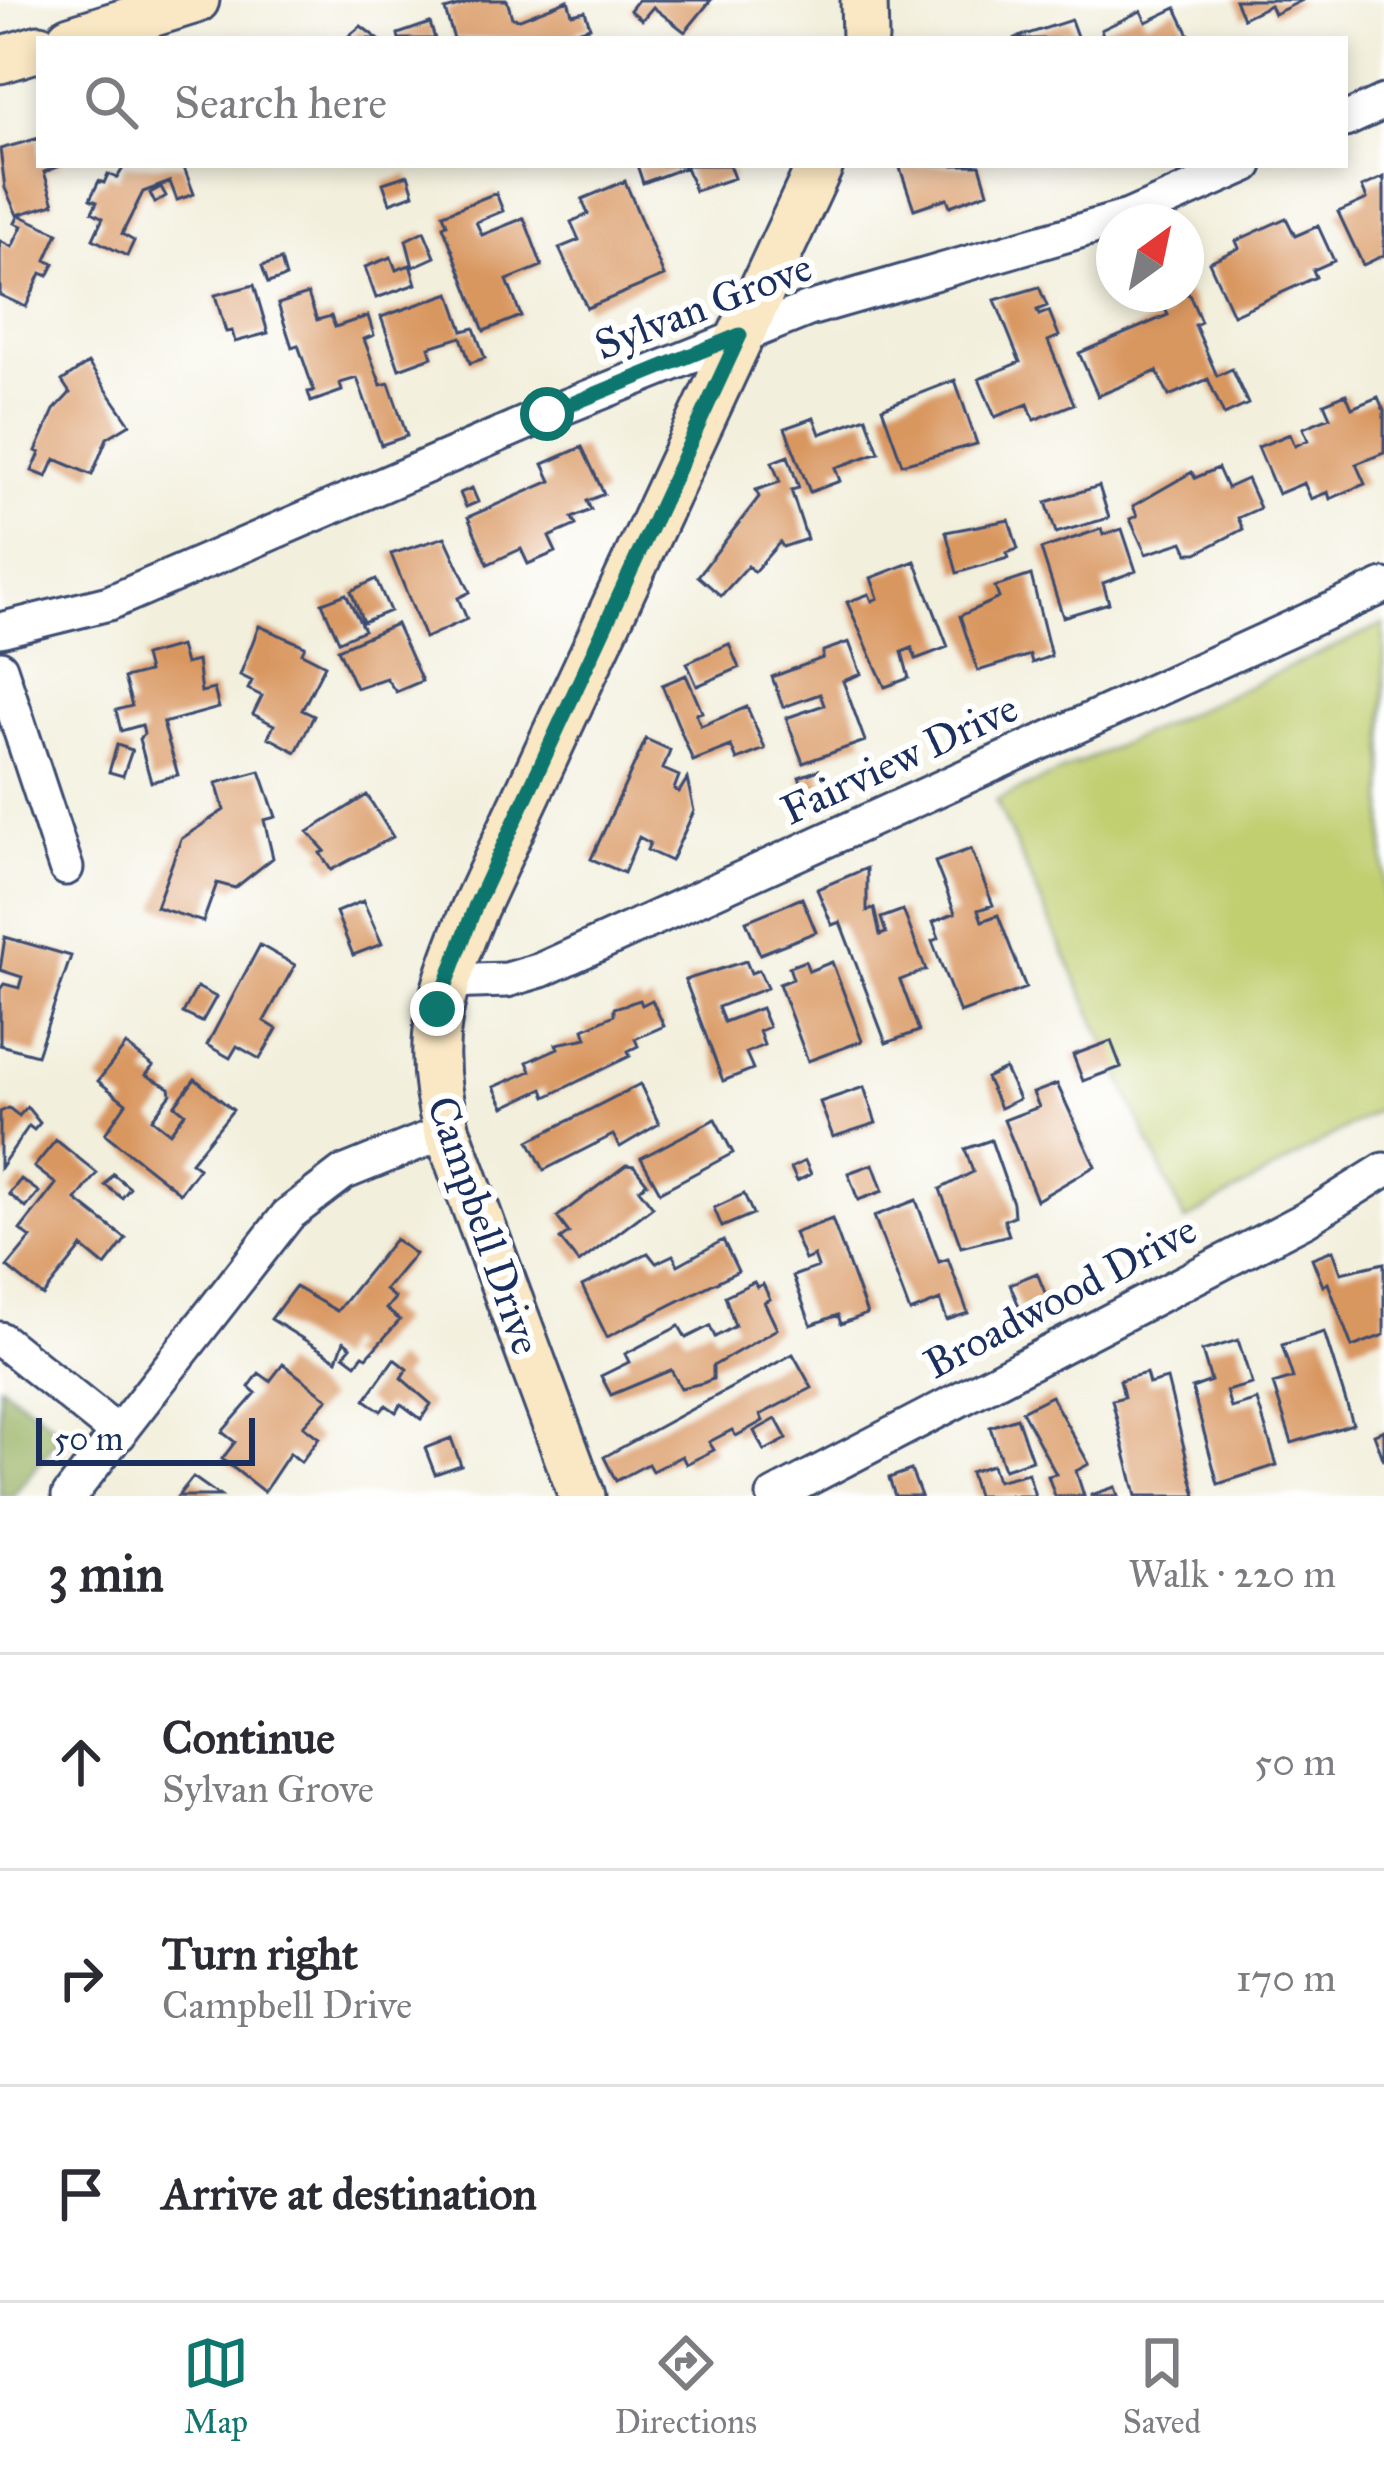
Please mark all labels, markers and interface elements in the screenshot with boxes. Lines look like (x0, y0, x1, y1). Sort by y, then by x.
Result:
search box (36, 36, 1348, 168)
icon: search (78, 69, 144, 135)
text: Search here (174, 75, 387, 130)
north arrow (1096, 204, 1204, 312)
street label: Sylvan Grove (587, 241, 819, 371)
route start (520, 387, 574, 441)
street label: Fairview Drive (773, 681, 1026, 836)
route end (410, 982, 464, 1036)
street label: Campbell Drive (416, 1089, 552, 1361)
street label: Broadwood Drive (916, 1203, 1205, 1390)
scale bar (36, 1412, 255, 1465)
text: 50 m (54, 1419, 123, 1459)
text: 3 min (48, 1543, 164, 1605)
text: Walk · 220 m (1128, 1550, 1336, 1598)
text: Continue (162, 1710, 335, 1765)
icon: ahead (48, 1729, 114, 1795)
text: 50 m (1254, 1738, 1336, 1786)
text: Sylvan Grove (162, 1765, 374, 1813)
text: Turn right (162, 1926, 358, 1981)
icon: right (48, 1945, 114, 2011)
text: 170 m (1236, 1954, 1336, 2002)
text: Campbell Drive (162, 1981, 412, 2029)
icon: arrive (48, 2161, 114, 2227)
text: Arrive at destination (162, 2166, 537, 2221)
tab: Map (183, 2330, 249, 2442)
tab: Directions (615, 2330, 757, 2442)
tab: Saved (1123, 2330, 1201, 2442)

